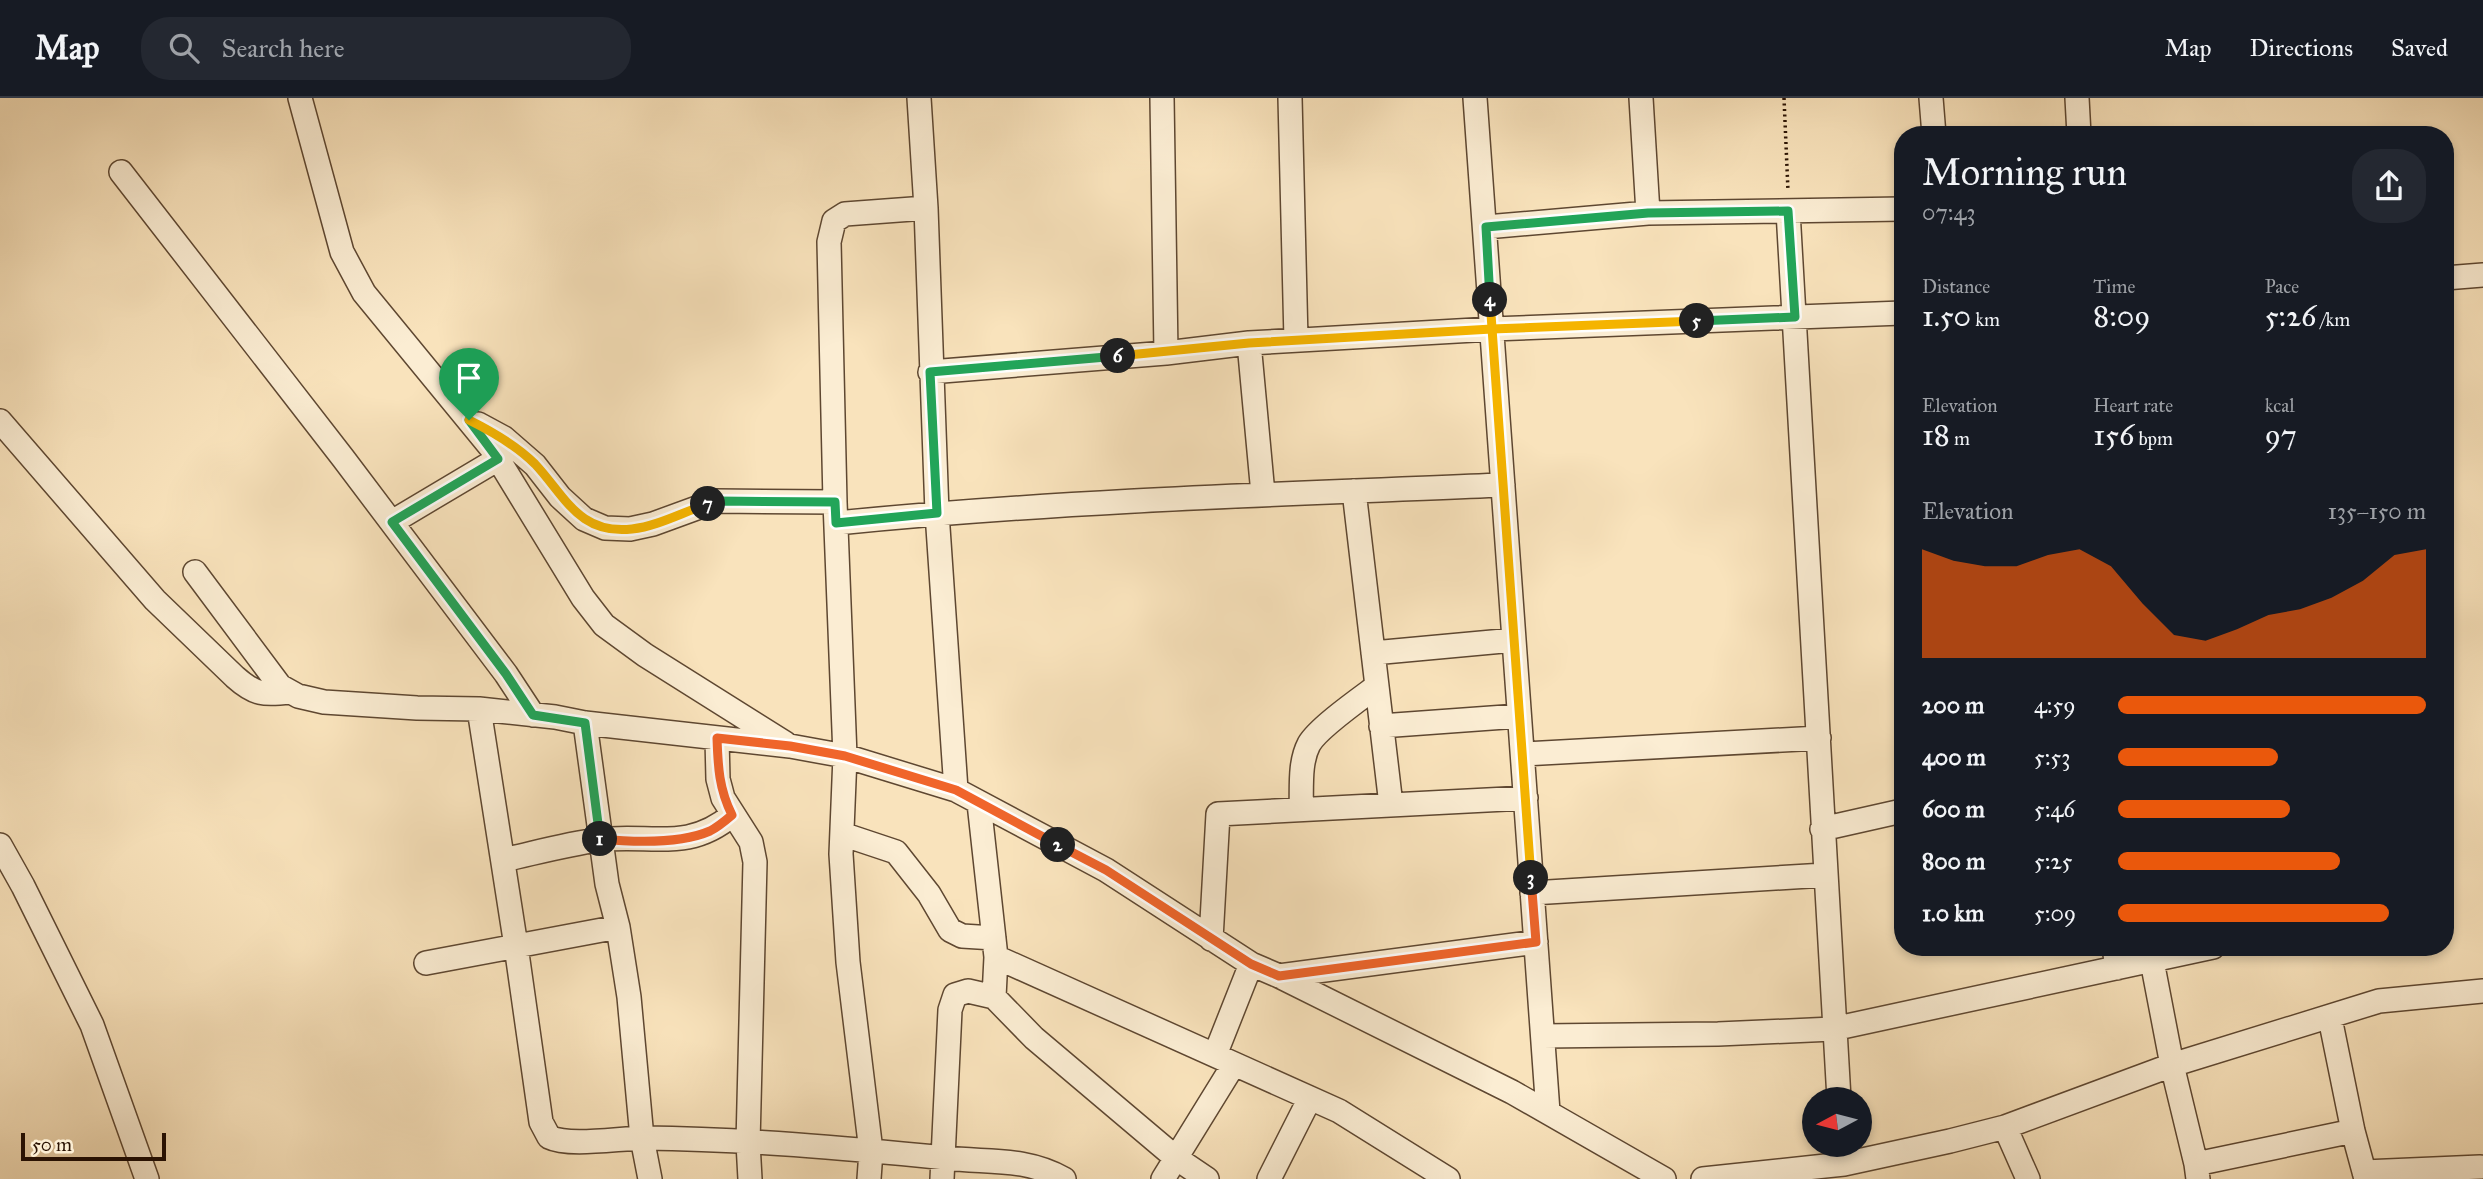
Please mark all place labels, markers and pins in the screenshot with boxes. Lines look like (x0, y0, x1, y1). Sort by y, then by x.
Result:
pin: 4 (1472, 282, 1508, 318)
pin: 5 (1680, 304, 1714, 339)
pin: 6 (1100, 338, 1136, 374)
pin (439, 348, 499, 420)
pin: 7 (690, 486, 726, 522)
pin: 1 (582, 822, 618, 856)
pin: 2 (1040, 828, 1076, 862)
pin: 3 (1514, 860, 1548, 896)

